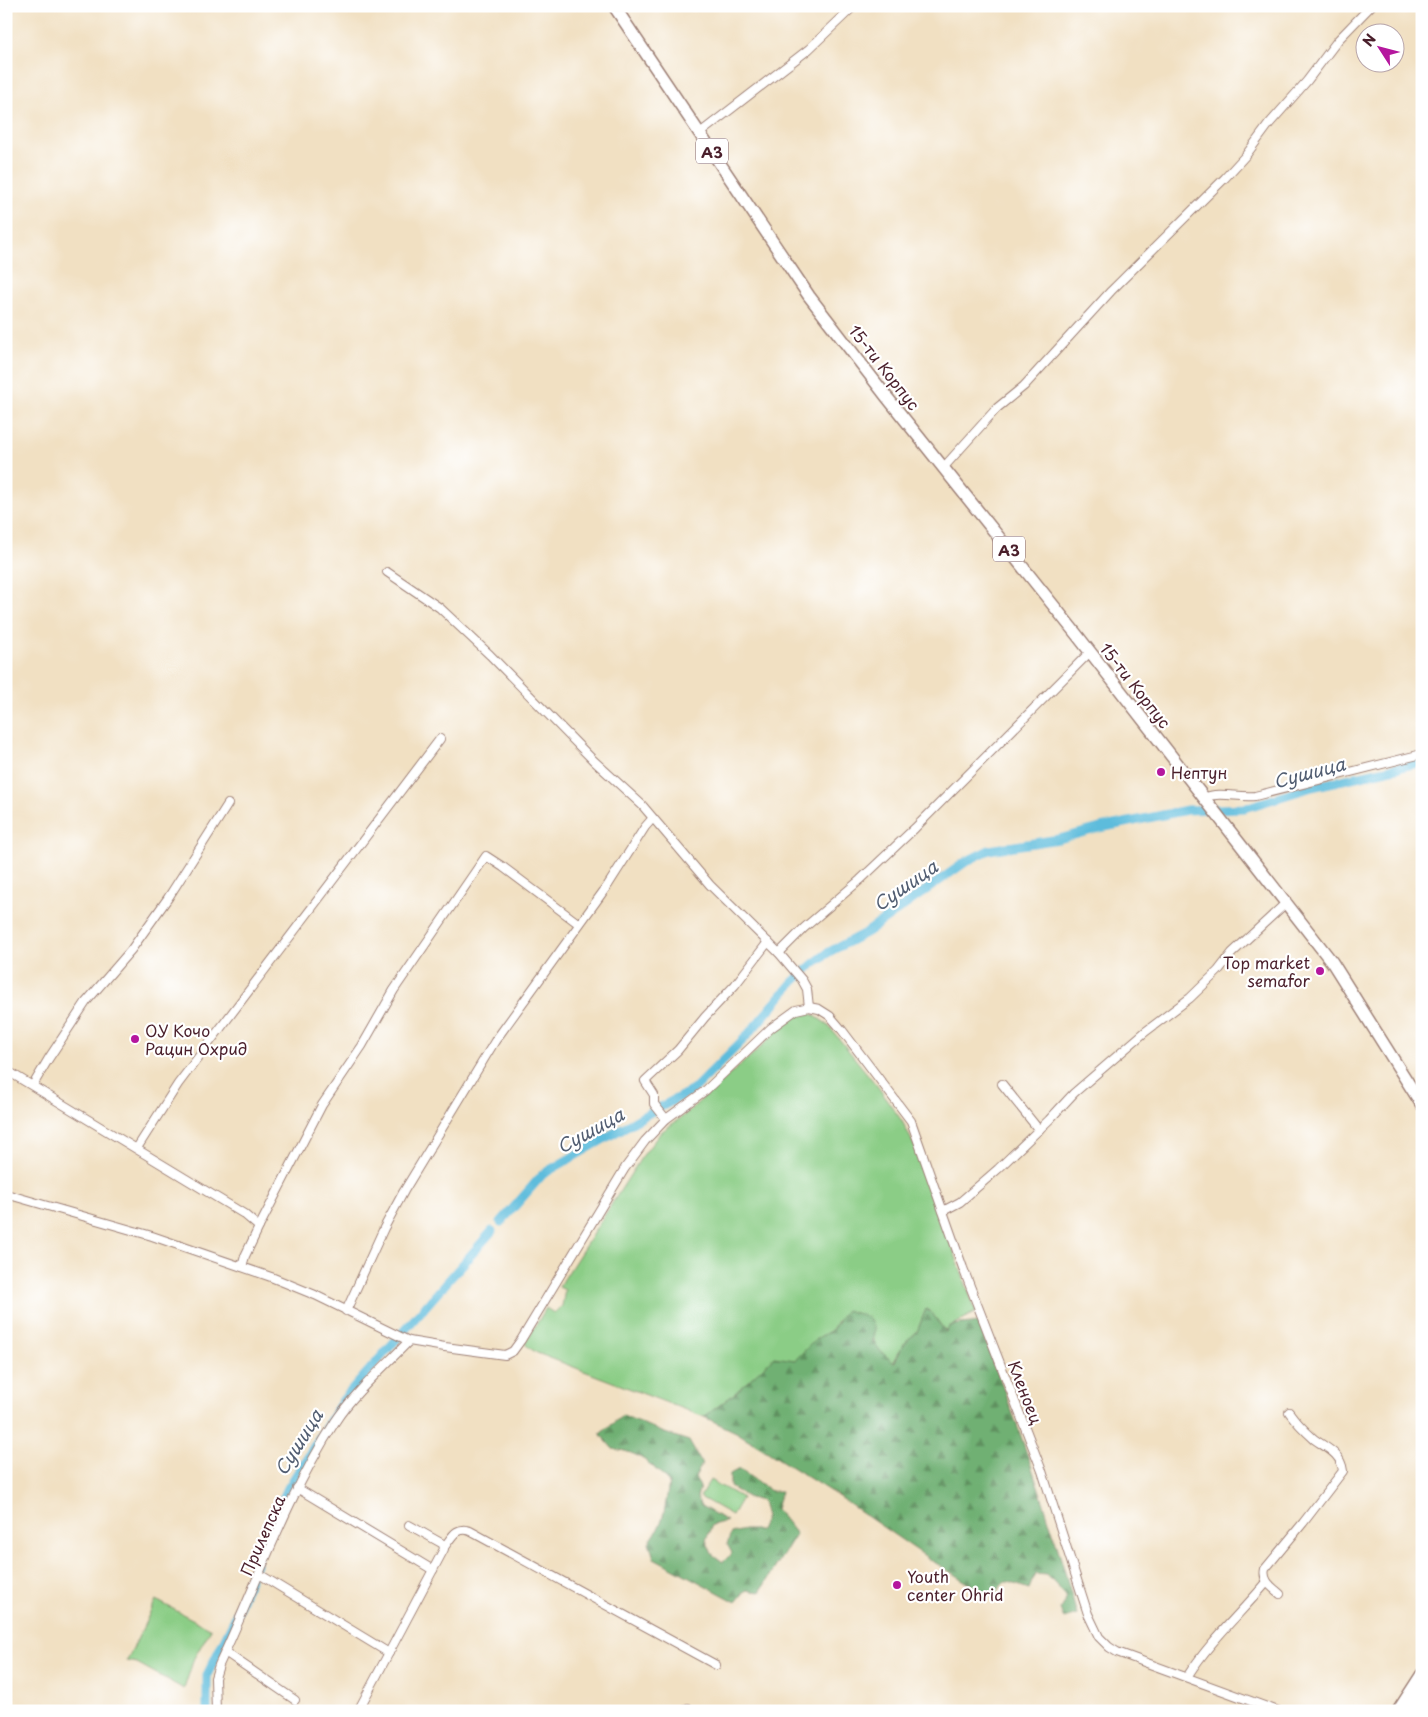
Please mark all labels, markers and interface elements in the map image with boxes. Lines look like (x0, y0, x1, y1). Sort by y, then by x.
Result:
north arrow (1356, 22, 1406, 72)
text: N (1357, 29, 1381, 51)
road number: A3 (696, 138, 728, 164)
street label: 15-ти Корпус (844, 319, 926, 415)
road number: A3 (993, 536, 1025, 562)
street label: 15-ти Корпус (1095, 637, 1177, 733)
water label: Сушица (1270, 749, 1349, 795)
place label: Нептун (1171, 760, 1227, 784)
marker: Нептун (1155, 766, 1167, 778)
water label: Сушица (867, 853, 943, 917)
place label: Top market semafor (1223, 950, 1311, 992)
marker: Top market semafor (1314, 965, 1326, 977)
place label: ОУ Кочо Рацин Охрид (145, 1018, 247, 1060)
marker: ОУ Кочо Рацин Охрид (129, 1033, 141, 1045)
water label: Сушица (551, 1100, 629, 1160)
street label: Кленоец (1003, 1357, 1049, 1427)
water label: Сушица (267, 1403, 329, 1480)
street label: Прилепска (234, 1491, 290, 1579)
place label: Youth center Ohrid (907, 1564, 1003, 1606)
marker: Youth center Ohrid (891, 1579, 903, 1591)

